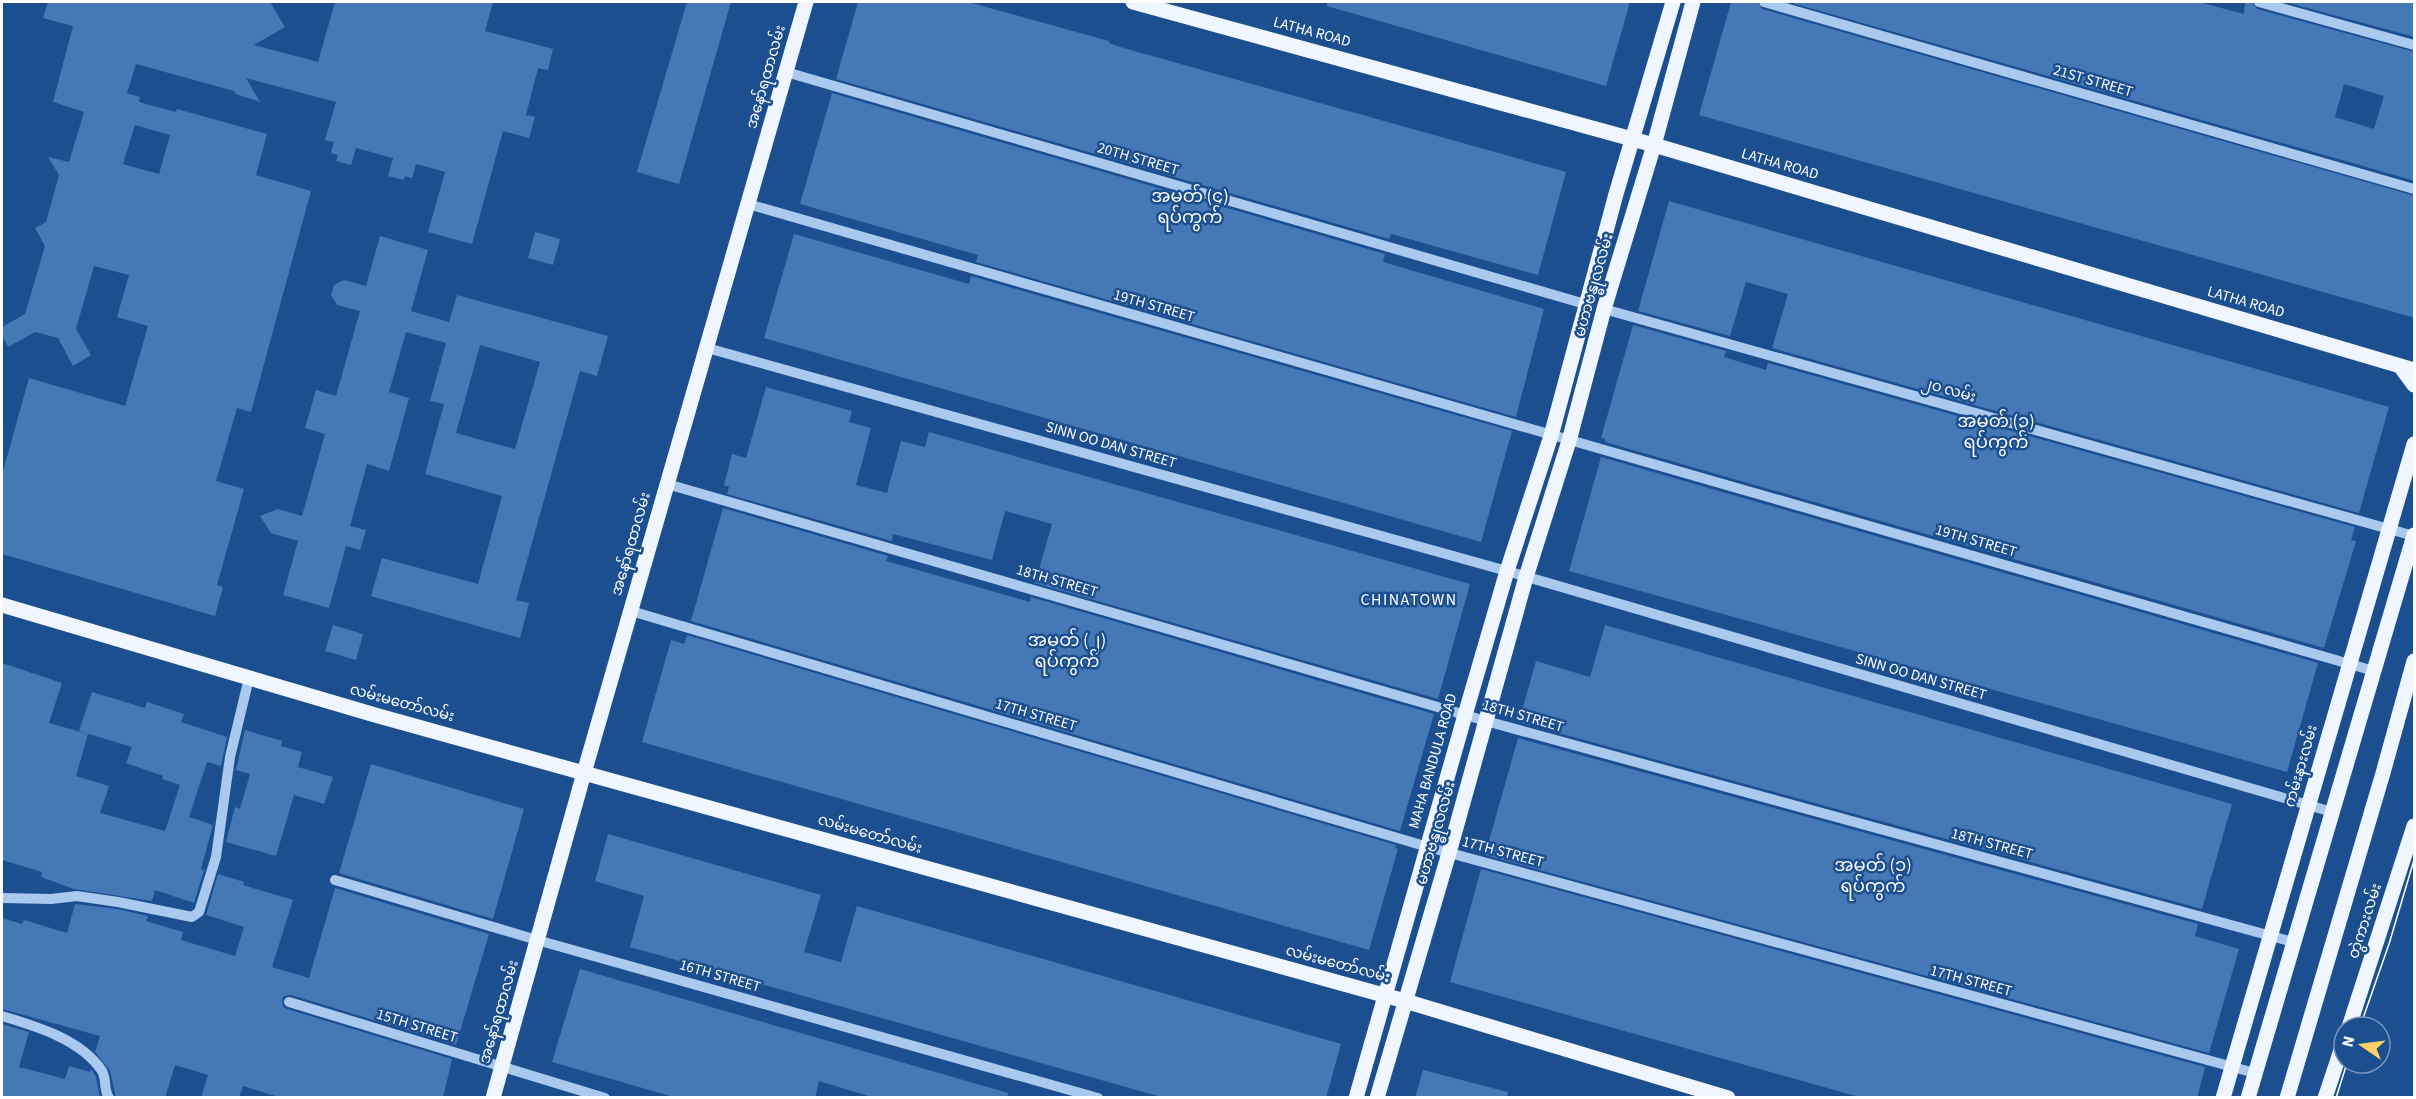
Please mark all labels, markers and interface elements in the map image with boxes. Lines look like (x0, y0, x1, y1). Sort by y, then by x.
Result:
street label: LATHA ROAD (1271, 12, 1353, 52)
street label: အနော်ရထာလမ်း (741, 23, 792, 132)
street label: 21ST STREET (2051, 60, 2135, 102)
street label: 20TH STREET (1095, 137, 1181, 181)
street label: LATHA ROAD (1739, 143, 1821, 185)
district label: အမှတ် (၄) ရပ်ကွက် (1151, 183, 1229, 232)
street label: မဟာဗန္ဓုလလမ်း (1569, 231, 1620, 339)
street label: LATHA ROAD (2205, 281, 2287, 323)
street label: 19TH STREET (1111, 284, 1197, 328)
street label: ၂၀ လမ်း (1919, 372, 1978, 409)
district label: အမှတ် (၃) ရပ်ကွက် (1957, 408, 2035, 457)
street label: SINN OO DAN STREET (1043, 416, 1179, 474)
street label: အနော်ရထာလမ်း (606, 490, 657, 599)
street label: 19TH STREET (1933, 519, 2019, 563)
street label: 18TH STREET (1014, 559, 1100, 603)
district label: CHINATOWN (1360, 589, 1458, 611)
district label: အမှတ် (၂) ရပ်ကွက် (1028, 627, 1106, 676)
street label: SINN OO DAN STREET (1853, 648, 1989, 706)
street label: လမ်းမတော်လမ်း (347, 679, 457, 727)
street label: MAHA BANDULA ROAD (1404, 691, 1462, 831)
street label: 17TH STREET (993, 693, 1079, 737)
street label: 18TH STREET (1480, 694, 1566, 738)
street label: ကမ်းနားလမ်း (2279, 722, 2324, 810)
street label: မဟာဗန္ဓုလလမ်း (1411, 779, 1462, 887)
street label: လမ်းမတော်လမ်း (815, 809, 925, 859)
street label: 18TH STREET (1949, 823, 2035, 865)
street label: 17TH STREET (1460, 831, 1546, 873)
district label: အမှတ် (၁) ရပ်ကွက် (1834, 852, 1912, 901)
street label: တွဲကားလမ်း (2343, 881, 2387, 961)
street label: လမ်းမတော်လမ်း (1283, 940, 1393, 988)
street label: 16TH STREET (677, 954, 763, 998)
street label: အနော်ရထာလမ်း (474, 958, 525, 1067)
street label: 17TH STREET (1928, 960, 2014, 1002)
street label: 15TH STREET (374, 1004, 460, 1048)
north arrow (2332, 1015, 2392, 1075)
text: N (2336, 1034, 2360, 1049)

